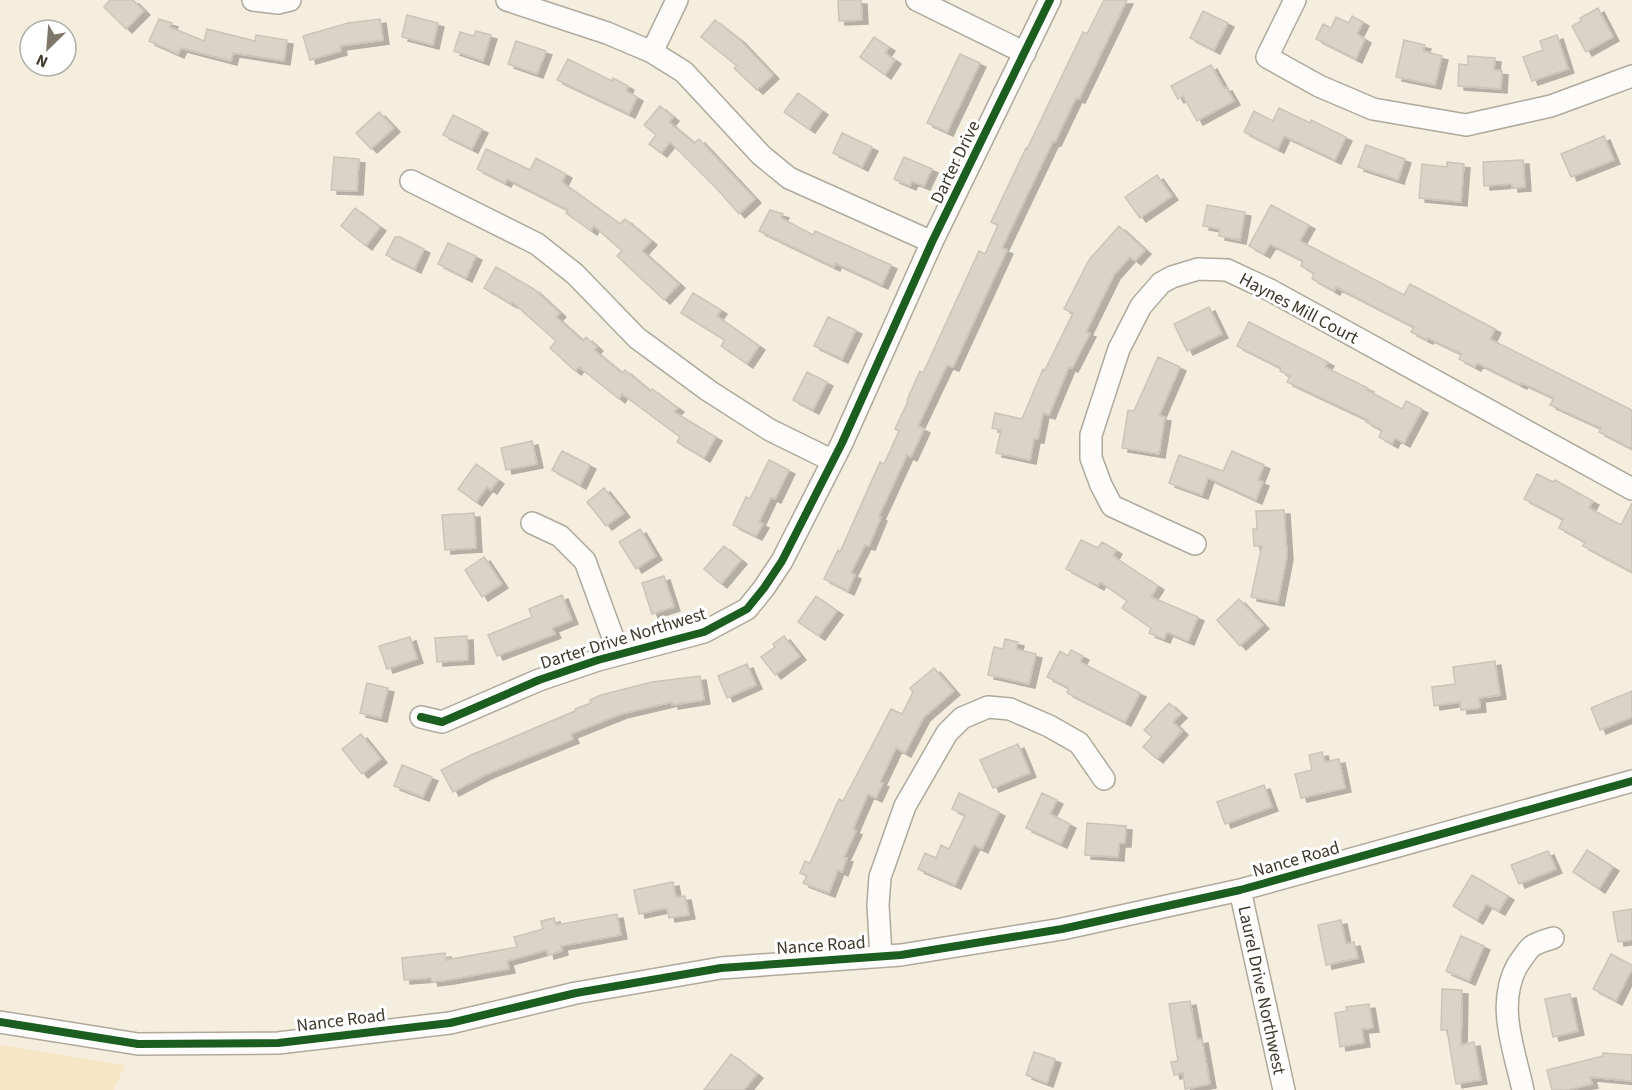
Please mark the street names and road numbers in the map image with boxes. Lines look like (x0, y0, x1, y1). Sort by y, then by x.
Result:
street label: Darter Drive (924, 116, 986, 208)
street label: Haynes Mill Court (1235, 267, 1363, 350)
street label: Darter Drive Northwest (537, 601, 709, 676)
street label: Nance Road (1250, 835, 1343, 884)
street label: Laurel Drive Northwest (1231, 903, 1292, 1077)
street label: Nance Road (775, 930, 867, 961)
street label: Nance Road (295, 1003, 387, 1038)

